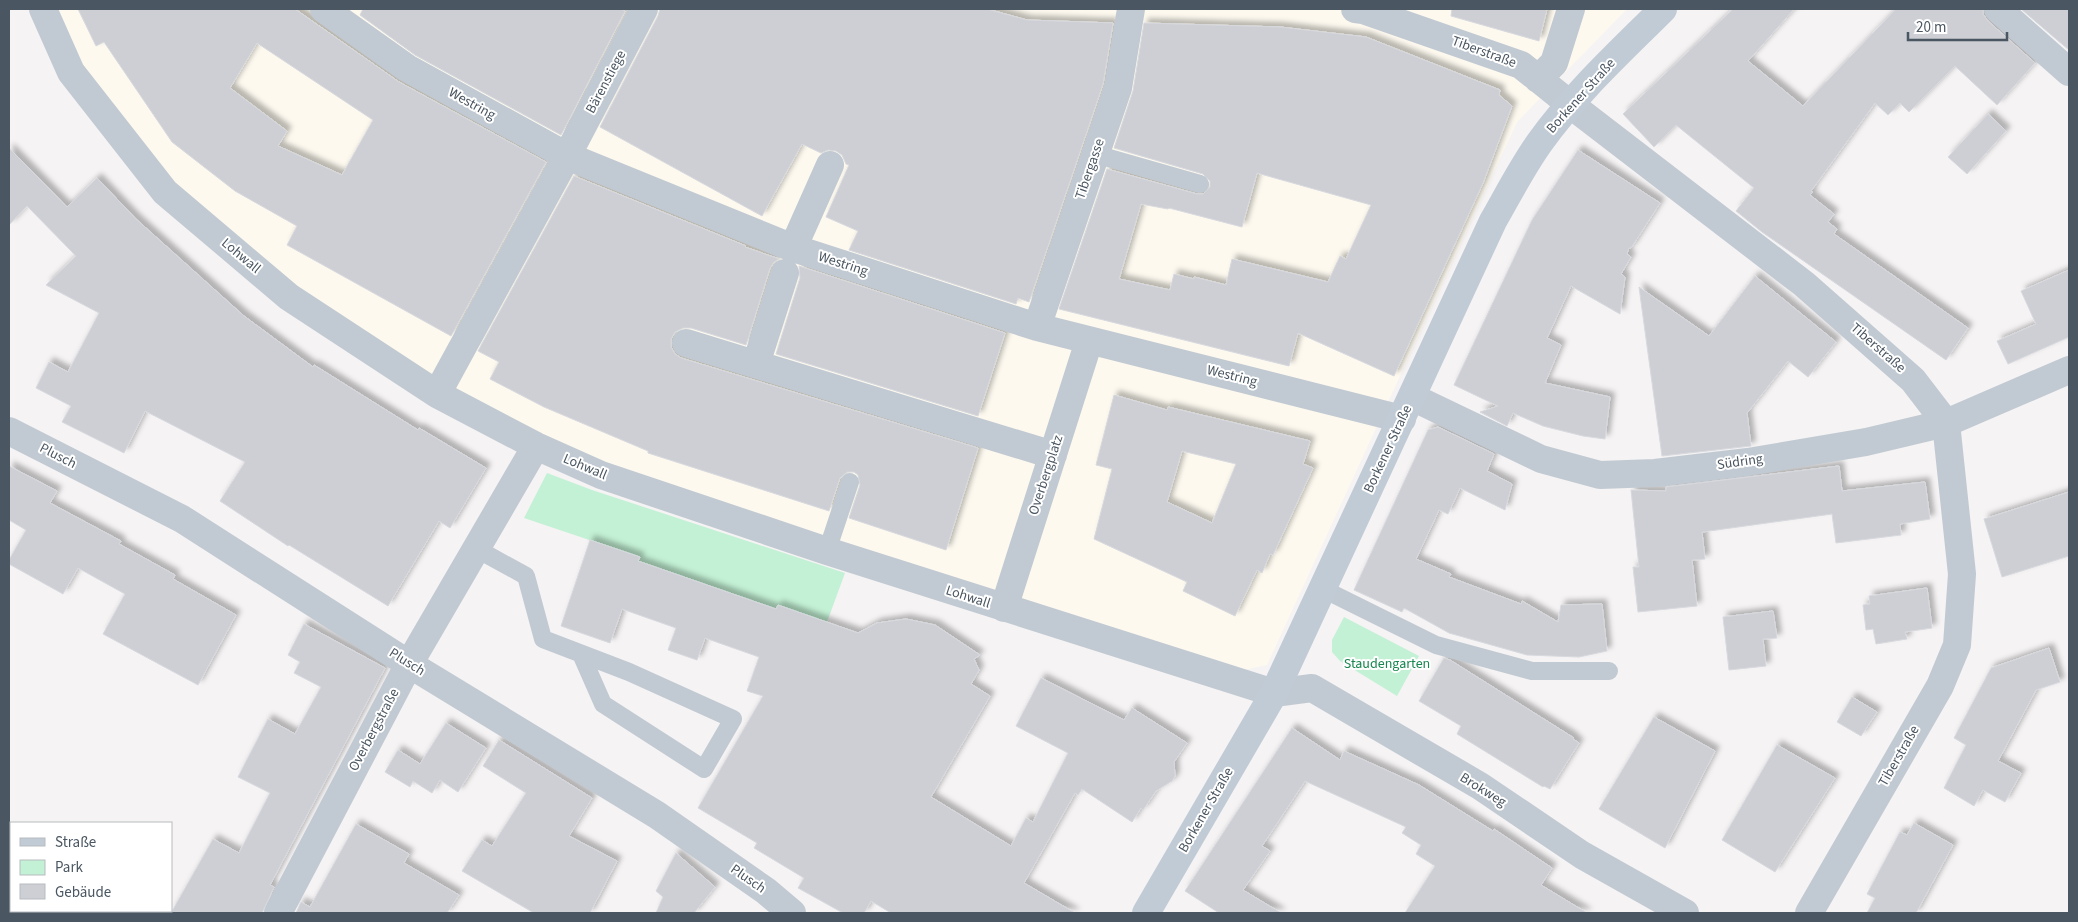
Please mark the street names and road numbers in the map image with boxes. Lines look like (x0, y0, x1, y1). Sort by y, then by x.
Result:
street label: Tiberstraße (1449, 31, 1519, 73)
street label: Bärenstiege (581, 47, 631, 117)
street label: Borkener Straße (1542, 54, 1620, 138)
street label: Westring (445, 83, 499, 125)
street label: Tibergasse (1070, 136, 1110, 202)
street label: Lohwall (217, 234, 265, 279)
street label: Westring (816, 247, 870, 281)
street label: Tiberstraße (1846, 318, 1910, 378)
street label: Westring (1205, 360, 1259, 392)
street label: Borkener Straße (1359, 402, 1417, 496)
street label: Overbergplatz (1024, 432, 1068, 518)
street label: Plusch (36, 438, 80, 474)
street label: Lohwall (560, 449, 610, 485)
street label: Südring (1716, 449, 1764, 475)
street label: Lohwall (943, 580, 993, 614)
street label: Plusch (385, 643, 429, 681)
street label: Overbergstraße (344, 685, 404, 775)
street label: Tiberstraße (1873, 722, 1925, 790)
street label: Borkener Straße (1174, 764, 1238, 856)
street label: Brokweg (1456, 768, 1510, 812)
street label: Plusch (726, 860, 770, 898)

